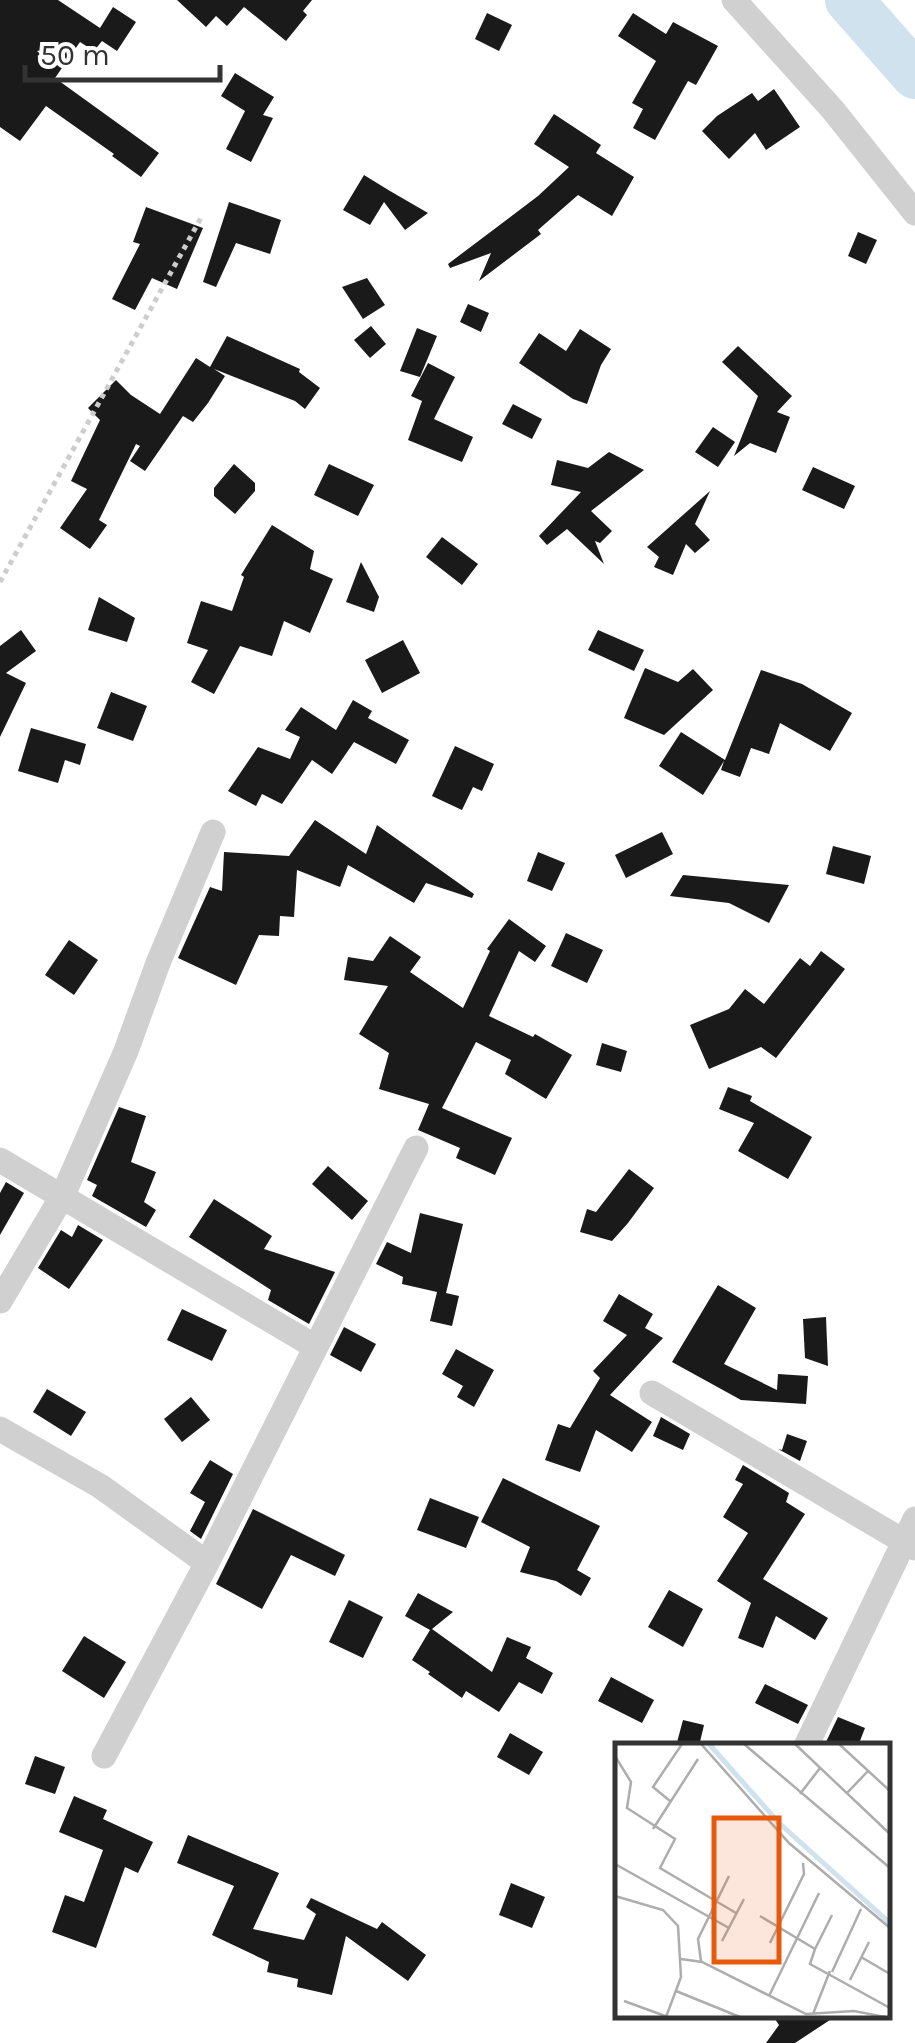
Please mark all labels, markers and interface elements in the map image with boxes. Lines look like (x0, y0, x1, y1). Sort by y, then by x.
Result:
scale bar (25, 20, 220, 82)
text: 50 m (40, 37, 110, 73)
inset map (615, 1743, 890, 2018)

